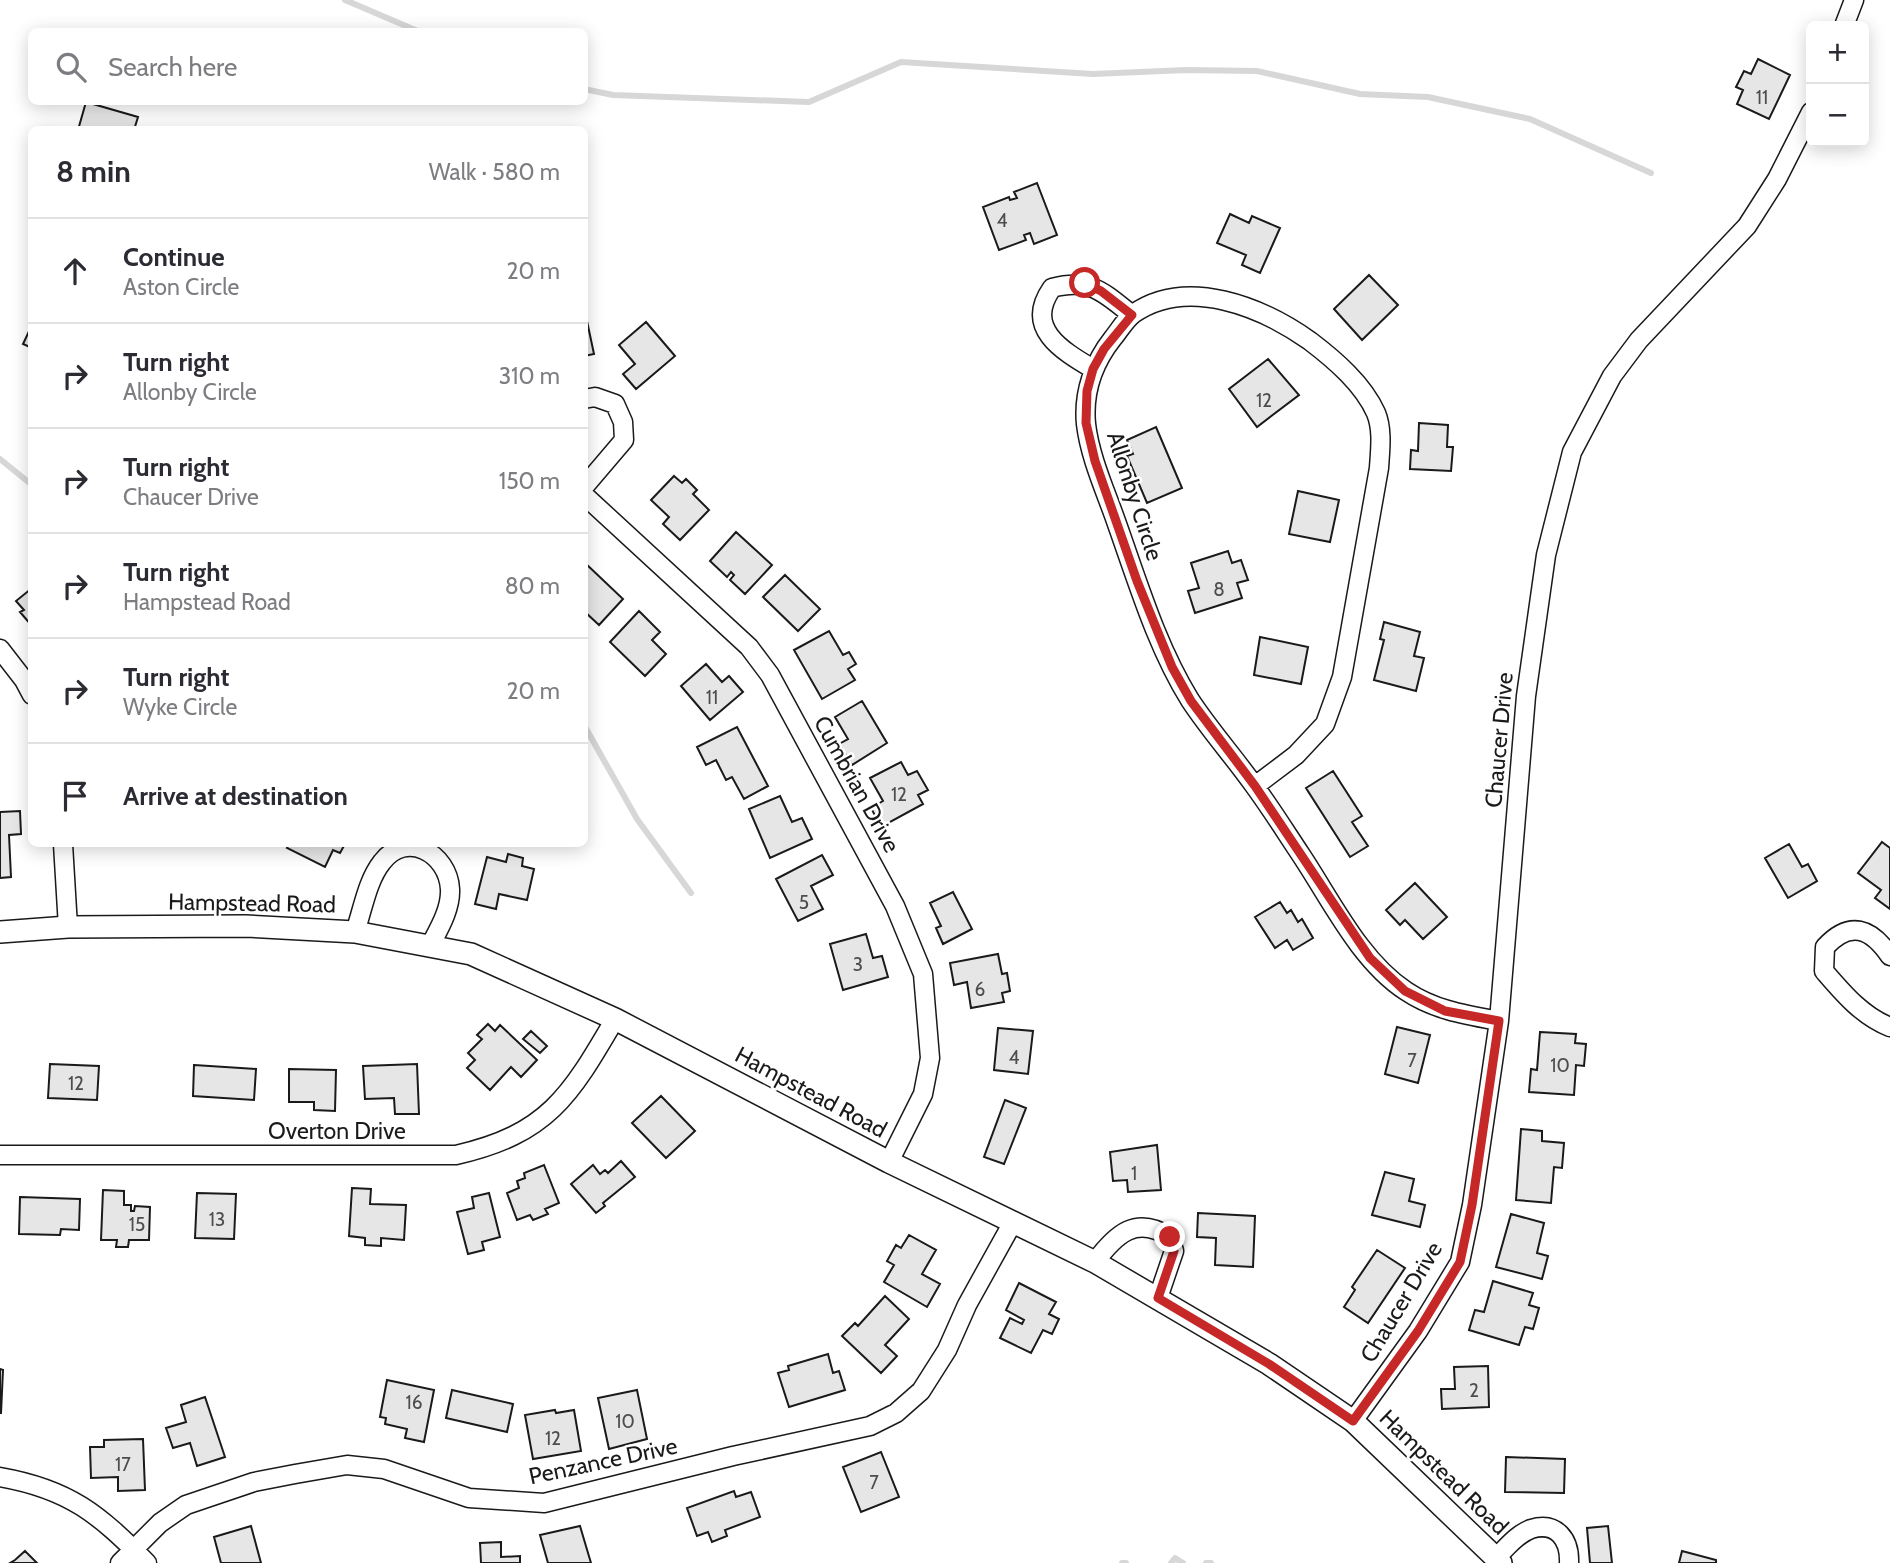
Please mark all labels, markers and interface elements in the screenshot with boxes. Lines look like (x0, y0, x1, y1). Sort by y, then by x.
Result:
map controls (1806, 21, 1869, 147)
button: + (1806, 21, 1869, 84)
search box (28, 28, 588, 105)
icon: search (52, 48, 90, 86)
text: Search here (108, 51, 237, 83)
button: − (1806, 84, 1869, 147)
house number: 11 (1756, 86, 1768, 109)
text: 8 min (56, 153, 131, 190)
text: Walk · 580 m (429, 158, 560, 186)
house number: 4 (997, 209, 1008, 232)
text: Continue (123, 241, 225, 273)
icon: ahead (56, 252, 94, 290)
text: 20 m (507, 257, 560, 285)
route start (1069, 267, 1100, 298)
text: Aston Circle (123, 273, 239, 301)
text: Turn right (123, 346, 229, 378)
icon: right (56, 357, 94, 395)
text: 310 m (499, 362, 560, 390)
text: Allonby Circle (123, 378, 257, 406)
house number: 12 (1256, 389, 1272, 412)
street label: Allonby Circle (1101, 428, 1169, 564)
text: Turn right (123, 451, 229, 483)
icon: right (56, 462, 94, 500)
text: 150 m (499, 467, 560, 495)
text: Chaucer Drive (123, 483, 259, 511)
text: Turn right (123, 556, 229, 588)
icon: right (56, 567, 94, 605)
text: 80 m (505, 572, 560, 600)
house number: 8 (1213, 578, 1225, 601)
text: Hampstead Road (123, 588, 291, 616)
text: Turn right (123, 661, 229, 693)
street label: Chaucer Drive (1479, 671, 1519, 809)
icon: right (56, 672, 94, 710)
text: 20 m (507, 677, 560, 705)
house number: 11 (706, 686, 718, 709)
text: Wyke Circle (123, 693, 237, 721)
street label: Cumbrian Drive (808, 711, 906, 857)
icon: arrive (56, 777, 94, 815)
text: Arrive at destination (123, 780, 348, 812)
house number: 12 (891, 783, 907, 806)
street label: Hampstead Road (168, 888, 336, 918)
house number: 5 (799, 891, 809, 914)
house number: 3 (853, 953, 863, 976)
house number: 6 (975, 978, 985, 1001)
street label: Hampstead Road (730, 1040, 892, 1144)
house number: 4 (1009, 1046, 1020, 1069)
house number: 7 (1407, 1049, 1417, 1072)
house number: 10 (1550, 1054, 1570, 1077)
house number: 12 (68, 1072, 84, 1095)
street label: Overton Drive (268, 1117, 406, 1145)
house number: 1 (1131, 1162, 1137, 1185)
house number: 13 (209, 1208, 225, 1231)
house number: 15 (129, 1213, 145, 1236)
route end (1154, 1221, 1185, 1252)
street label: Chaucer Drive (1354, 1236, 1448, 1367)
house number: 2 (1469, 1379, 1479, 1402)
house number: 16 (406, 1391, 423, 1414)
street label: Hampstead Road (1374, 1404, 1514, 1540)
house number: 10 (615, 1410, 635, 1433)
house number: 12 (545, 1427, 561, 1450)
street label: Penzance Drive (526, 1432, 680, 1490)
house number: 17 (115, 1453, 131, 1476)
house number: 7 (869, 1471, 879, 1494)

